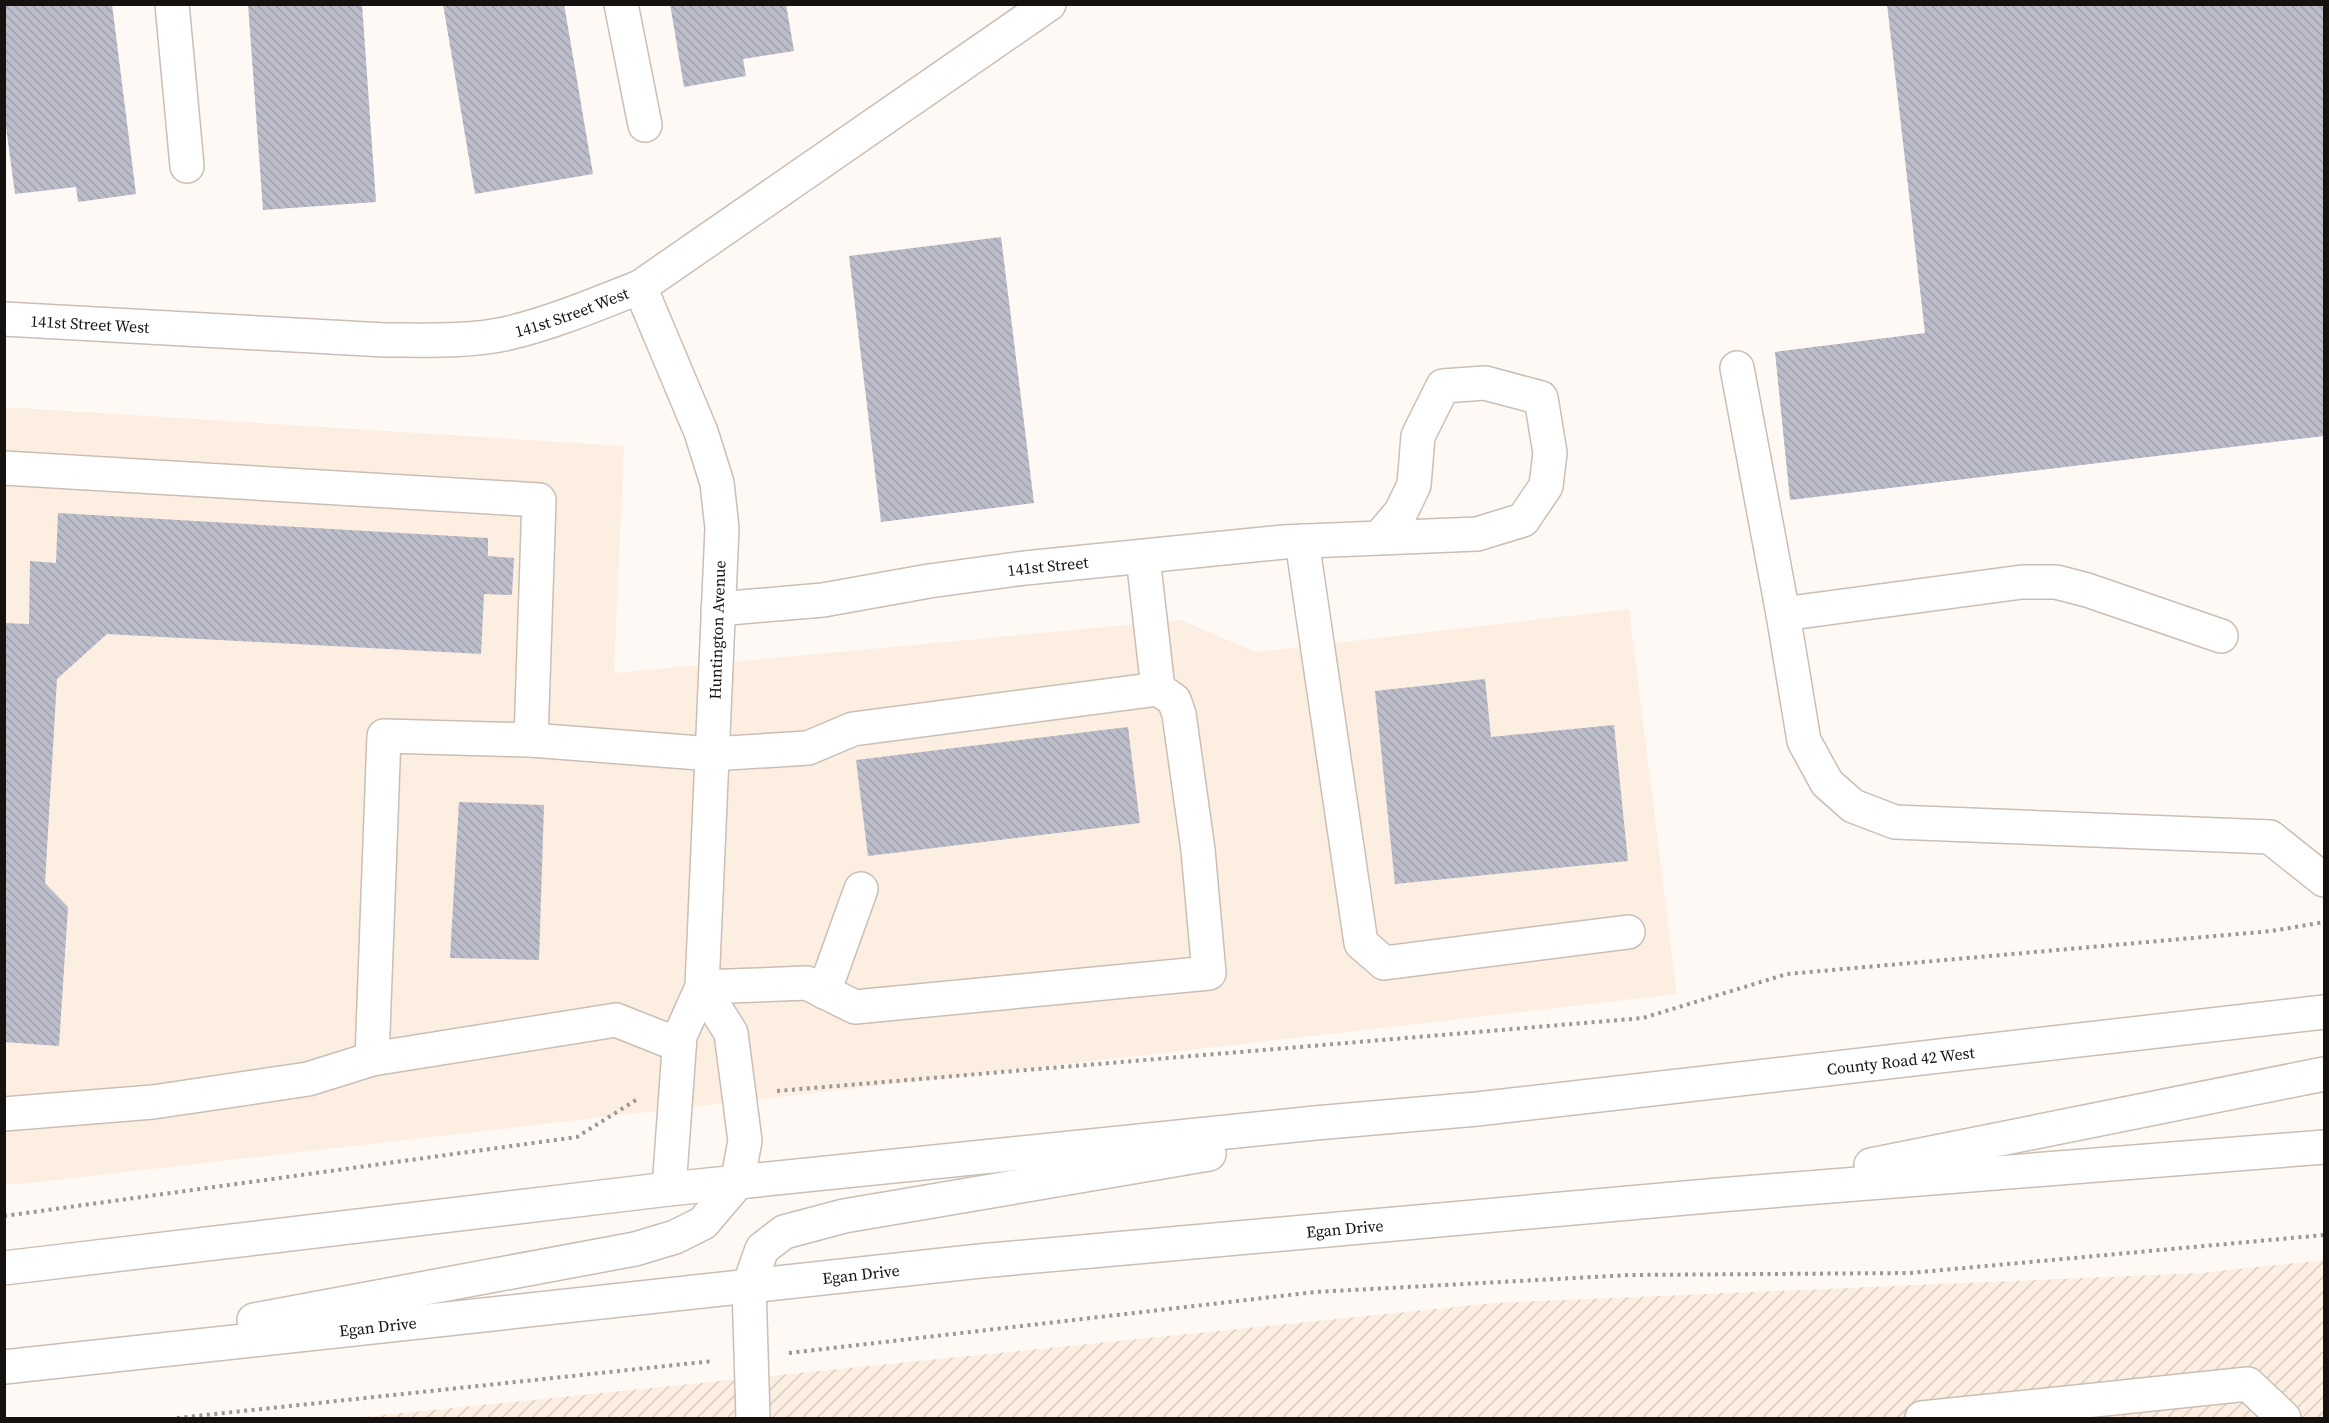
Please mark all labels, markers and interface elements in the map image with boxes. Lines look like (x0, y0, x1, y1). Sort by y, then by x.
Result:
street label: 141st Street West (512, 281, 632, 342)
street label: 141st Street West (30, 309, 151, 338)
street label: 141st Street (1006, 551, 1090, 581)
street label: Huntington Avenue (704, 560, 730, 700)
street label: County Road 42 West (1825, 1041, 1977, 1080)
street label: Egan Drive (1305, 1214, 1384, 1243)
street label: Egan Drive (821, 1259, 901, 1289)
street label: Egan Drive (338, 1311, 418, 1342)

